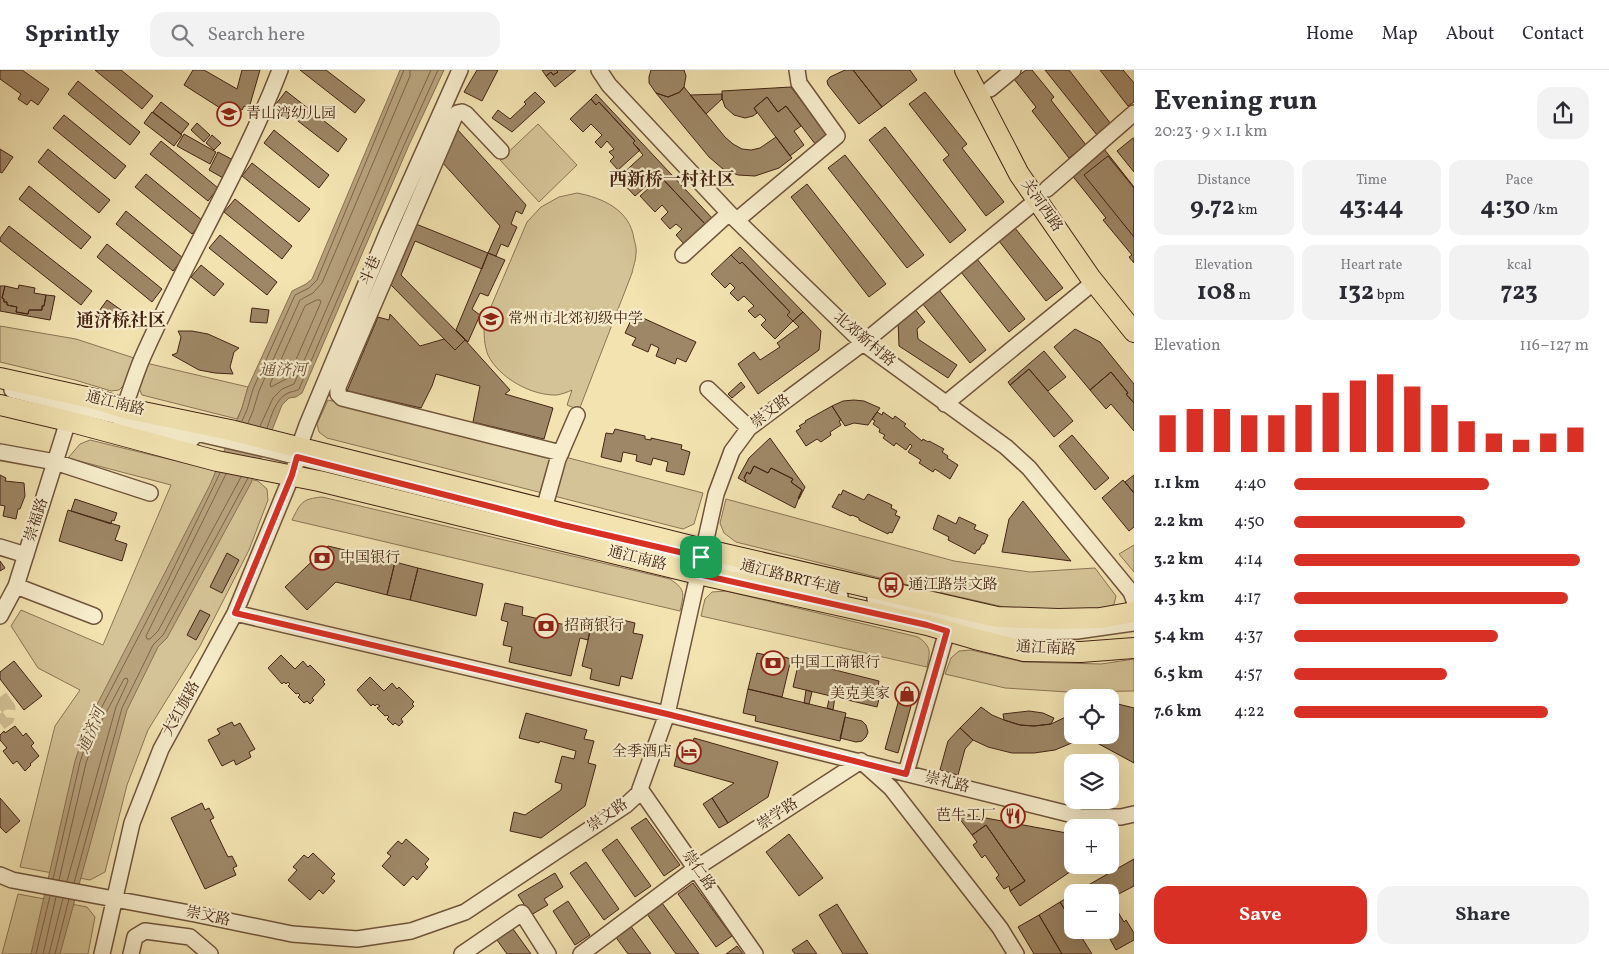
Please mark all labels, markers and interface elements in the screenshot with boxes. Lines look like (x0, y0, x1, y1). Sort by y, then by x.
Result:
search box (150, 12, 500, 57)
text: Sprintly (25, 18, 120, 52)
icon: search (168, 21, 196, 49)
text: Search here (208, 22, 305, 48)
text: Home (1306, 22, 1354, 47)
text: Map (1382, 22, 1418, 47)
text: About (1446, 22, 1494, 47)
text: Contact (1522, 22, 1584, 47)
text: Evening run (1154, 82, 1318, 121)
button: share (1537, 87, 1589, 139)
school or university icon: 青山湾幼儿园 (216, 101, 242, 127)
place label: 青山湾幼儿园 (246, 104, 336, 125)
text: 20:23 · 9 × 1.1 km (1154, 121, 1267, 143)
district label: 西新桥一村社区 (609, 168, 735, 193)
text: Distance (1197, 171, 1251, 190)
text: Time (1356, 171, 1387, 190)
text: Pace (1505, 171, 1533, 190)
street label: 关河西路 (1015, 175, 1067, 237)
text: 9.72 (1190, 190, 1235, 225)
text: 43:44 (1339, 190, 1404, 225)
text: 4:30 (1480, 190, 1530, 225)
text: km (1235, 201, 1258, 220)
text: /km (1530, 201, 1558, 220)
street label: 斗巷 (355, 253, 387, 289)
text: Elevation (1195, 256, 1253, 275)
text: Heart rate (1341, 256, 1402, 275)
text: kcal (1507, 256, 1532, 275)
text: 108 (1197, 275, 1236, 310)
text: 132 (1338, 275, 1374, 310)
text: 723 (1501, 275, 1538, 310)
text: m (1236, 286, 1251, 305)
text: bpm (1374, 286, 1405, 305)
school or university icon: 常州市北郊初级中学 (478, 306, 504, 332)
street label: 北郊新村路 (829, 308, 899, 372)
district label: 通济桥社区 (76, 309, 166, 334)
place label: 常州市北郊初级中学 (508, 309, 643, 330)
text: Elevation (1154, 335, 1221, 357)
text: 116–127 m (1519, 335, 1589, 357)
water label: 通济河 (259, 360, 310, 382)
street label: 通江南路 (83, 387, 147, 421)
street label: 崇文路 (747, 390, 795, 434)
text: 1.1 km (1154, 473, 1200, 495)
text: 4:40 (1234, 473, 1266, 495)
street label: 崇福路 (20, 495, 54, 545)
text: 2.2 km (1154, 511, 1204, 533)
text: 4:50 (1234, 511, 1264, 533)
pin (680, 536, 722, 578)
street label: 通江南路 (605, 542, 669, 576)
icon: arrive (687, 543, 715, 571)
bank icon: 中国银行 (309, 545, 335, 571)
place label: 中国银行 (340, 548, 400, 569)
text: 3.2 km (1154, 549, 1203, 571)
text: 4:14 (1234, 549, 1263, 571)
street label: 通江路BRT车道 (738, 555, 842, 601)
bus stop icon: 通江路崇文路 (878, 572, 904, 598)
place label: 通江路崇文路 (908, 575, 998, 596)
text: 4.3 km (1154, 587, 1204, 609)
text: 4:17 (1234, 587, 1261, 609)
bank icon: 招商银行 (533, 613, 559, 639)
place label: 招商银行 (564, 616, 624, 637)
text: 5.4 km (1154, 625, 1204, 647)
text: 4:37 (1234, 625, 1263, 647)
street label: 通江南路 (1015, 637, 1077, 661)
bank icon: 中国工商银行 (760, 650, 786, 676)
place label: 中国工商银行 (790, 653, 880, 674)
text: 6.5 km (1154, 663, 1203, 685)
text: 4:57 (1234, 663, 1263, 685)
street label: 大红旗路 (158, 678, 206, 740)
shop icon: 美克美家 (894, 681, 920, 707)
place label: 美克美家 (830, 684, 890, 705)
map controls (1064, 689, 1119, 939)
button: locate (1064, 689, 1119, 744)
text: 7.6 km (1154, 701, 1202, 723)
text: 4:22 (1234, 701, 1265, 723)
water label: 通济河 (73, 702, 112, 757)
hotel icon: 全季酒店 (676, 739, 702, 765)
place label: 全季酒店 (612, 742, 672, 763)
button: layers (1064, 754, 1119, 809)
street label: 崇礼路 (923, 767, 971, 799)
street label: 崇文路 (584, 794, 632, 838)
street label: 崇学路 (753, 794, 803, 836)
restaurant icon: 芭牛工厂 (1000, 803, 1026, 829)
place label: 芭牛工厂 (936, 806, 996, 827)
button: + (1064, 819, 1119, 874)
street label: 崇仁路 (676, 847, 720, 895)
button: − (1064, 884, 1119, 939)
button: Save (1154, 886, 1367, 944)
button: Share (1377, 886, 1589, 944)
street label: 崇文路 (184, 902, 232, 932)

